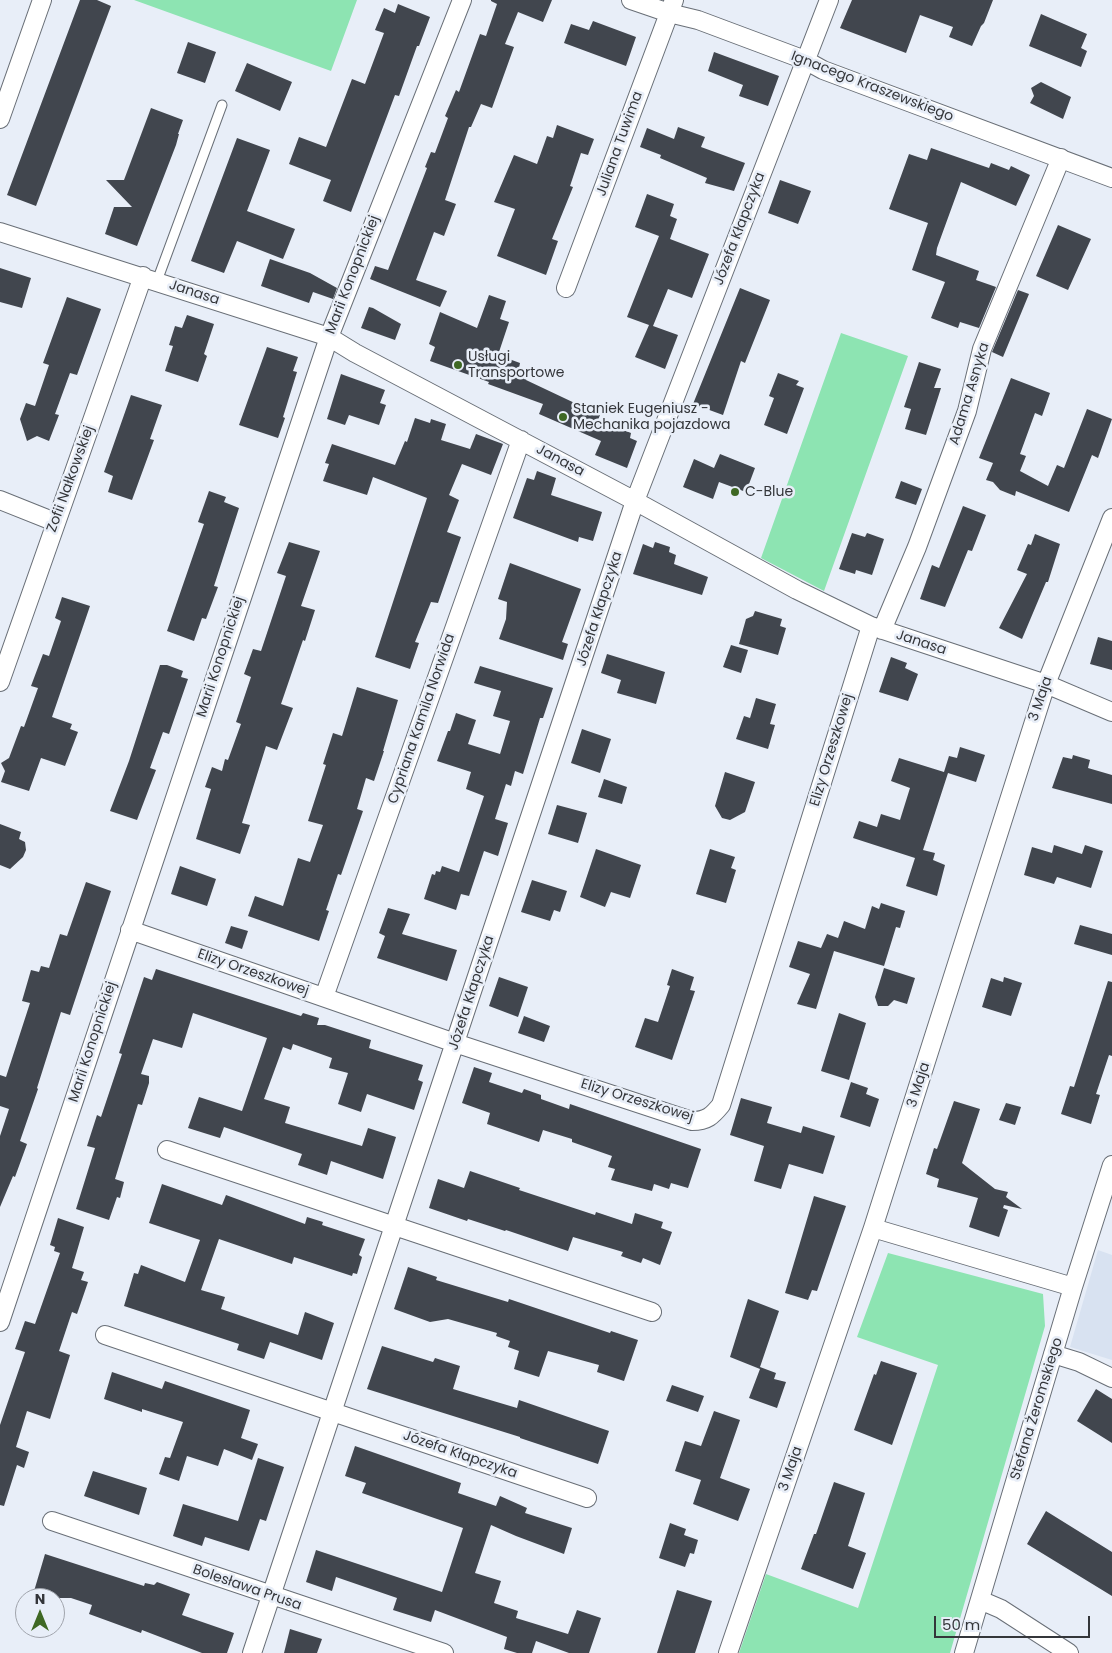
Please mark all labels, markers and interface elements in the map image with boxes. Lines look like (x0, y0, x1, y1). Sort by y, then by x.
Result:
street label: Ignacego Kraszewskiego (788, 48, 956, 126)
street label: Juliana Tuwima (593, 89, 647, 199)
street label: Józefa Kłapczyka (711, 170, 769, 288)
street label: Marii Konopnickiej (323, 213, 383, 337)
street label: Janasa (167, 277, 221, 309)
street label: Adama Asnyka (946, 341, 994, 447)
place label: Usługi Transportowe (468, 349, 564, 382)
marker: Usługi Transportowe (452, 359, 464, 371)
place label: Staniek Eugeniusz - Mechanika pojazdowa (573, 401, 731, 434)
marker: Staniek Eugeniusz - Mechanika pojazdowa (557, 411, 569, 423)
street label: Zofii Nałkowskiej (44, 423, 98, 535)
street label: Janasa (533, 441, 587, 481)
place label: C-Blue (745, 484, 793, 500)
marker: C-Blue (729, 486, 741, 498)
street label: Józefa Kłapczyka (574, 550, 626, 668)
street label: Marii Konopnickiej (194, 595, 248, 719)
street label: Janasa (894, 627, 948, 659)
street label: Cypriana Kamila Norwida (385, 632, 459, 806)
street label: 3 Maja (1025, 674, 1057, 724)
street label: Elizy Orzeszkowej (807, 692, 857, 808)
street label: Józefa Kłapczyka (446, 934, 498, 1052)
street label: Elizy Orzeszkowej (195, 946, 311, 1000)
street label: Marii Konopnickiej (66, 980, 120, 1104)
street label: 3 Maja (904, 1060, 934, 1110)
street label: Elizy Orzeszkowej (579, 1076, 695, 1126)
street label: Stefana Żeromskiego (1007, 1336, 1067, 1482)
street label: Józefa Kłapczyka (401, 1428, 519, 1482)
street label: 3 Maja (775, 1444, 807, 1494)
street label: Bolesława Prusa (191, 1562, 303, 1614)
north arrow (15, 1588, 65, 1638)
text: N (35, 1589, 45, 1609)
scale bar (937, 1606, 1093, 1638)
text: 50 m (942, 1614, 980, 1635)

